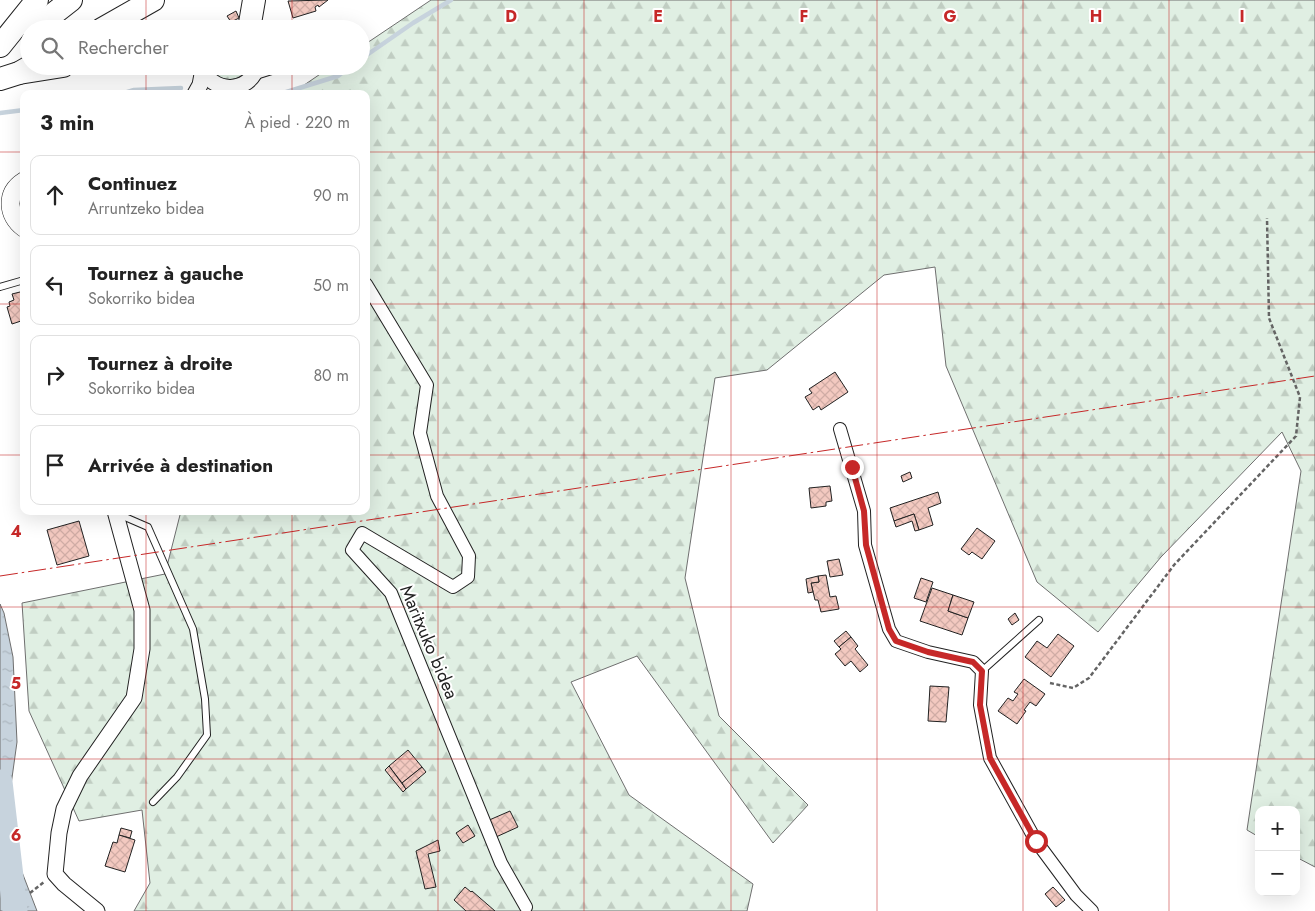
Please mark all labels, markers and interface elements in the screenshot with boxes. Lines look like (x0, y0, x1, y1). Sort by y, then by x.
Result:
text: D (505, 5, 517, 28)
text: E (653, 5, 663, 28)
text: F (800, 5, 808, 28)
text: G (943, 5, 957, 28)
text: H (1090, 5, 1102, 28)
text: I (1239, 5, 1245, 28)
search box (20, 20, 370, 75)
icon: search (38, 34, 66, 62)
text: Rechercher (78, 34, 169, 61)
text: 3 min (40, 108, 94, 138)
text: À pied · 220 m (245, 111, 350, 134)
text: Continuez (88, 170, 177, 197)
icon: ahead (41, 181, 69, 209)
text: 90 m (313, 184, 349, 207)
text: Arruntzeko bidea (88, 197, 204, 220)
text: Tournez à gauche (88, 260, 244, 287)
icon: left (41, 271, 69, 299)
text: 50 m (313, 274, 349, 297)
text: Sokorriko bidea (88, 287, 195, 310)
text: Tournez à droite (88, 350, 233, 377)
icon: right (41, 361, 69, 389)
text: 80 m (313, 364, 349, 387)
text: Sokorriko bidea (88, 377, 195, 400)
icon: arrive (41, 451, 69, 479)
text: Arrivée à destination (88, 452, 273, 479)
route end (841, 456, 864, 479)
text: 4 (10, 520, 22, 543)
street label: Maritxuko bidea (393, 581, 465, 703)
text: 5 (11, 672, 21, 695)
map controls (1255, 806, 1300, 896)
button: + (1255, 806, 1300, 851)
text: 6 (11, 824, 21, 847)
route start (1025, 830, 1048, 853)
button: − (1255, 851, 1300, 896)

